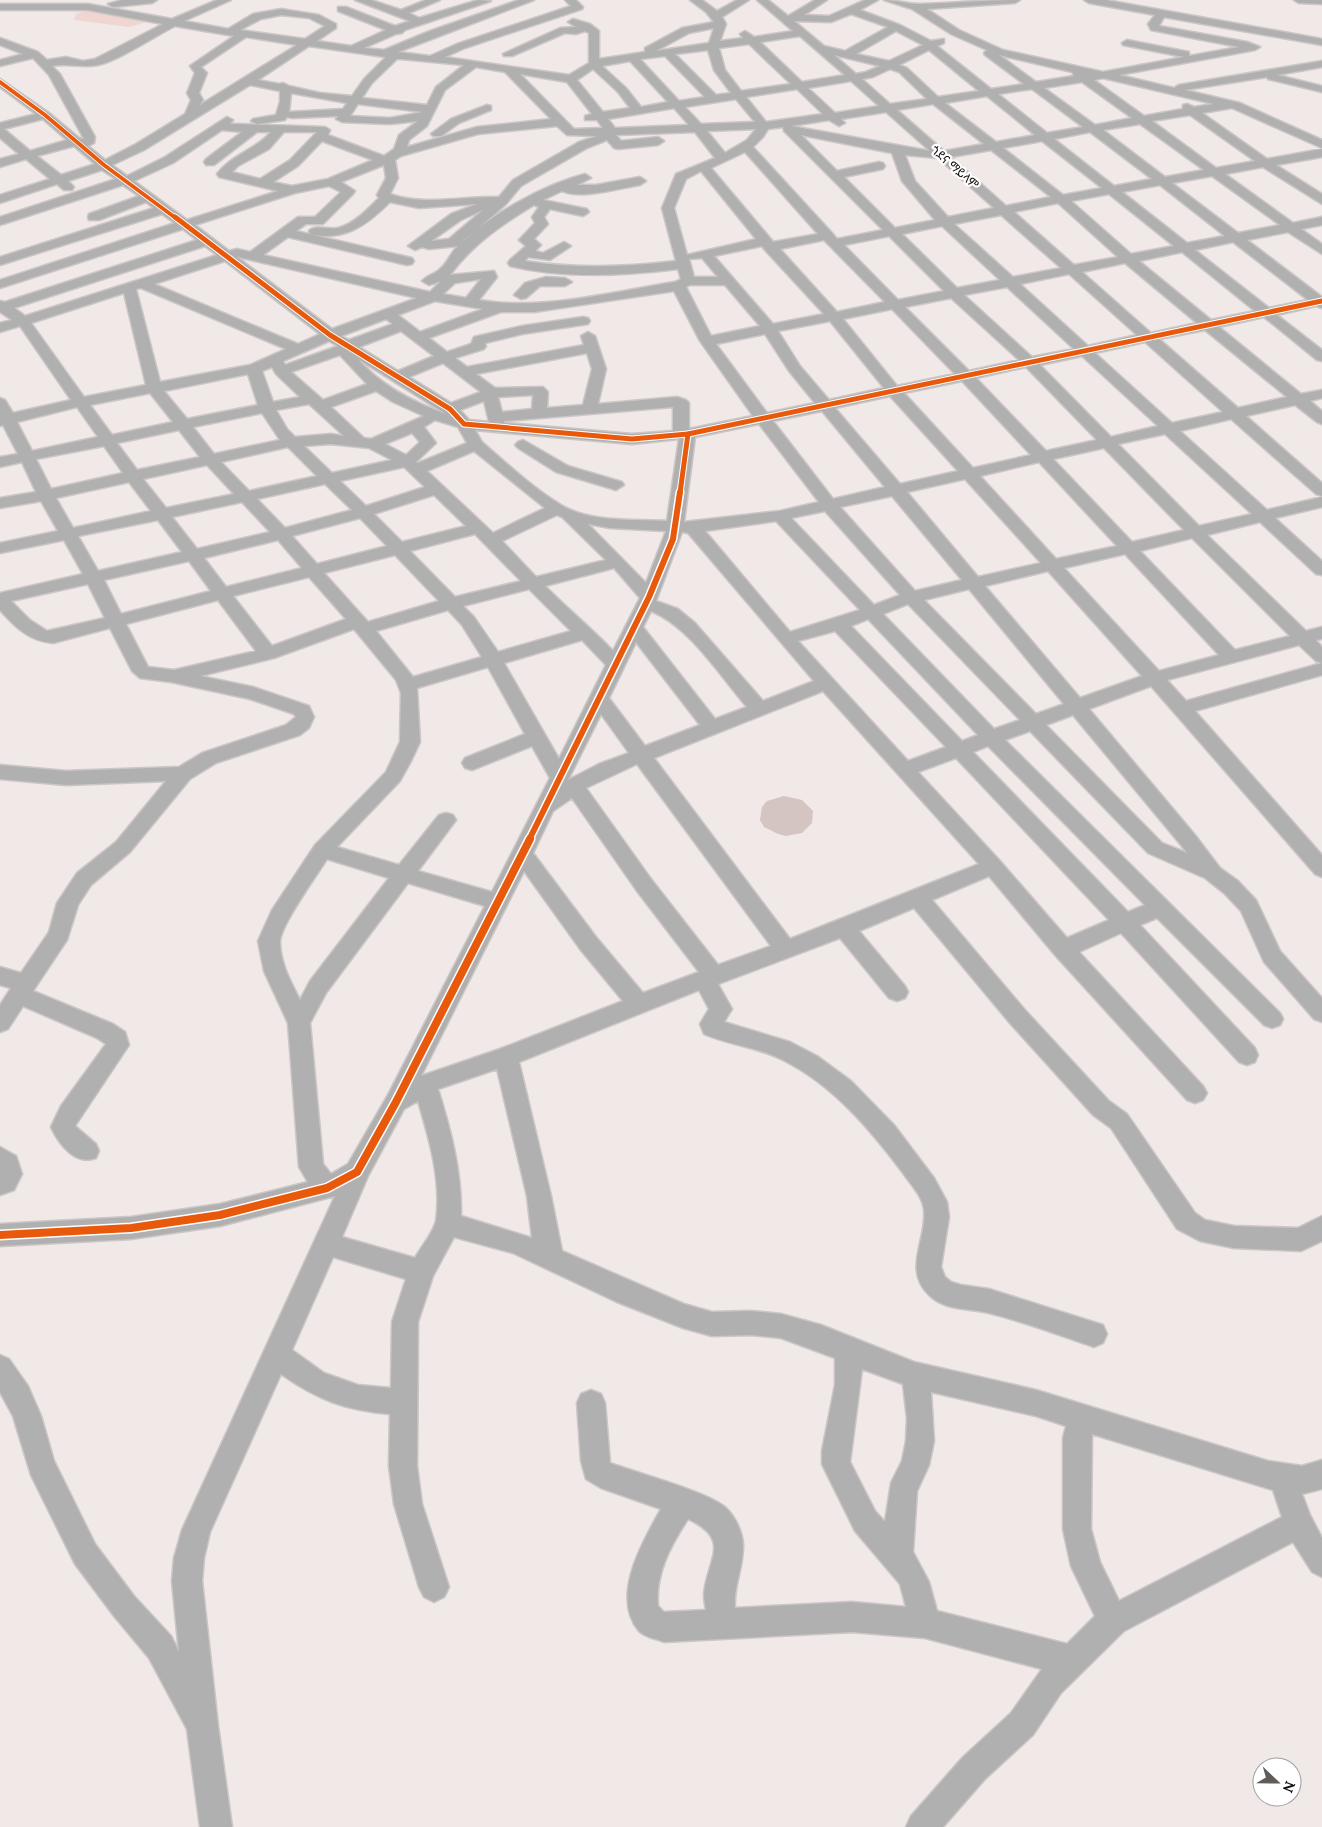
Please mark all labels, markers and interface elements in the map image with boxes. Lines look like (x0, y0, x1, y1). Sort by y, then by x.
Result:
street label: ጎደና ማይላም (928, 142, 982, 192)
north arrow (1252, 1757, 1302, 1807)
text: N (1279, 1778, 1299, 1795)

